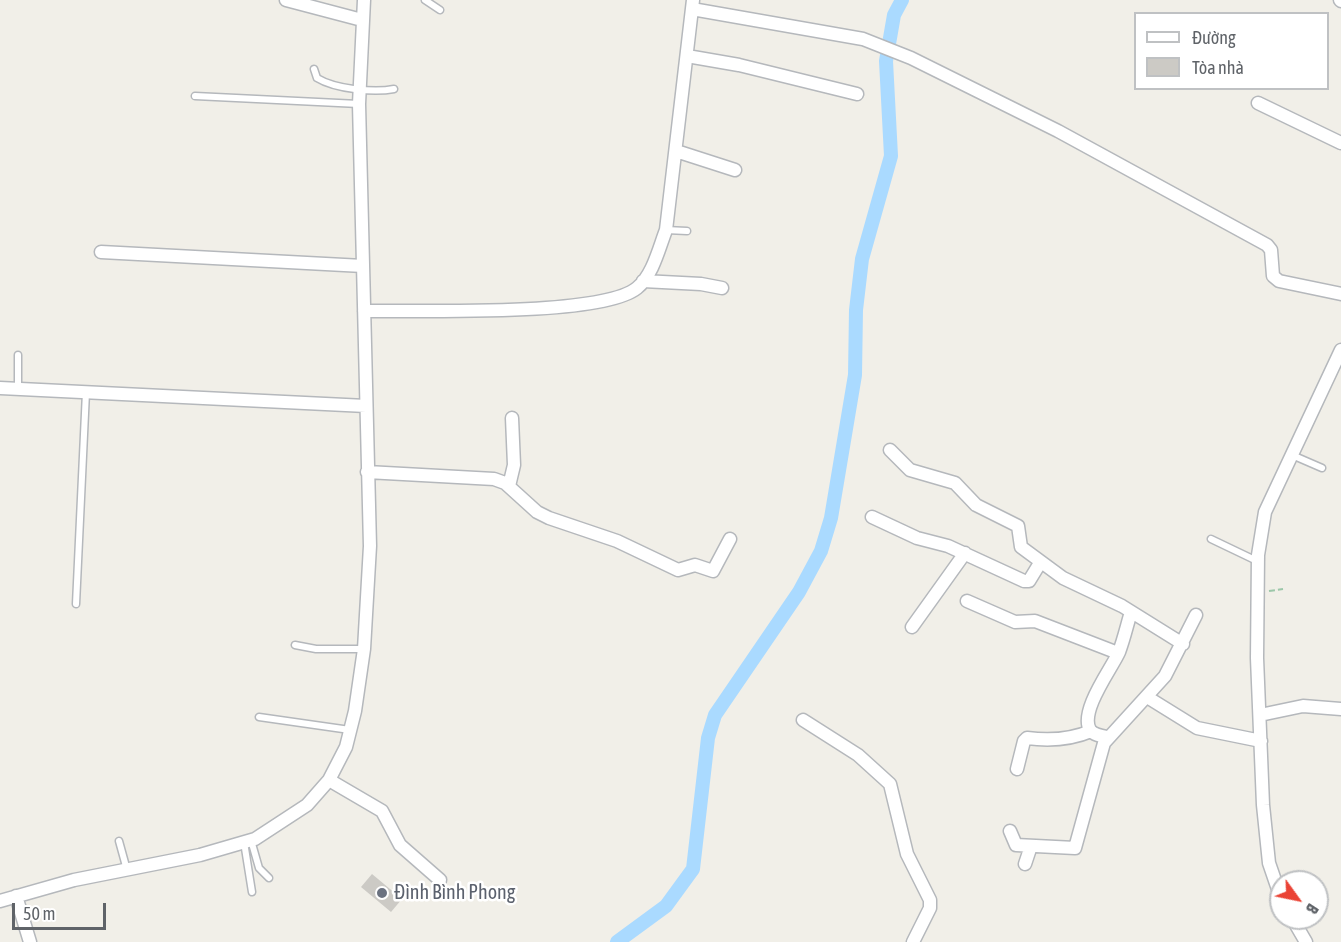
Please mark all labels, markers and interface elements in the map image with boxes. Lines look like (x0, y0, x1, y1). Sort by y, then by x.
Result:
legend (1134, 12, 1329, 90)
text: Đường (1192, 27, 1236, 48)
text: Tòa nhà (1192, 57, 1244, 78)
north arrow (1269, 870, 1329, 930)
place label: Đình Bình Phong (394, 881, 515, 905)
marker: Đình Bình Phong (375, 886, 389, 900)
scale bar (15, 891, 110, 929)
text: B (1303, 901, 1322, 917)
text: 50 m (23, 903, 55, 924)

